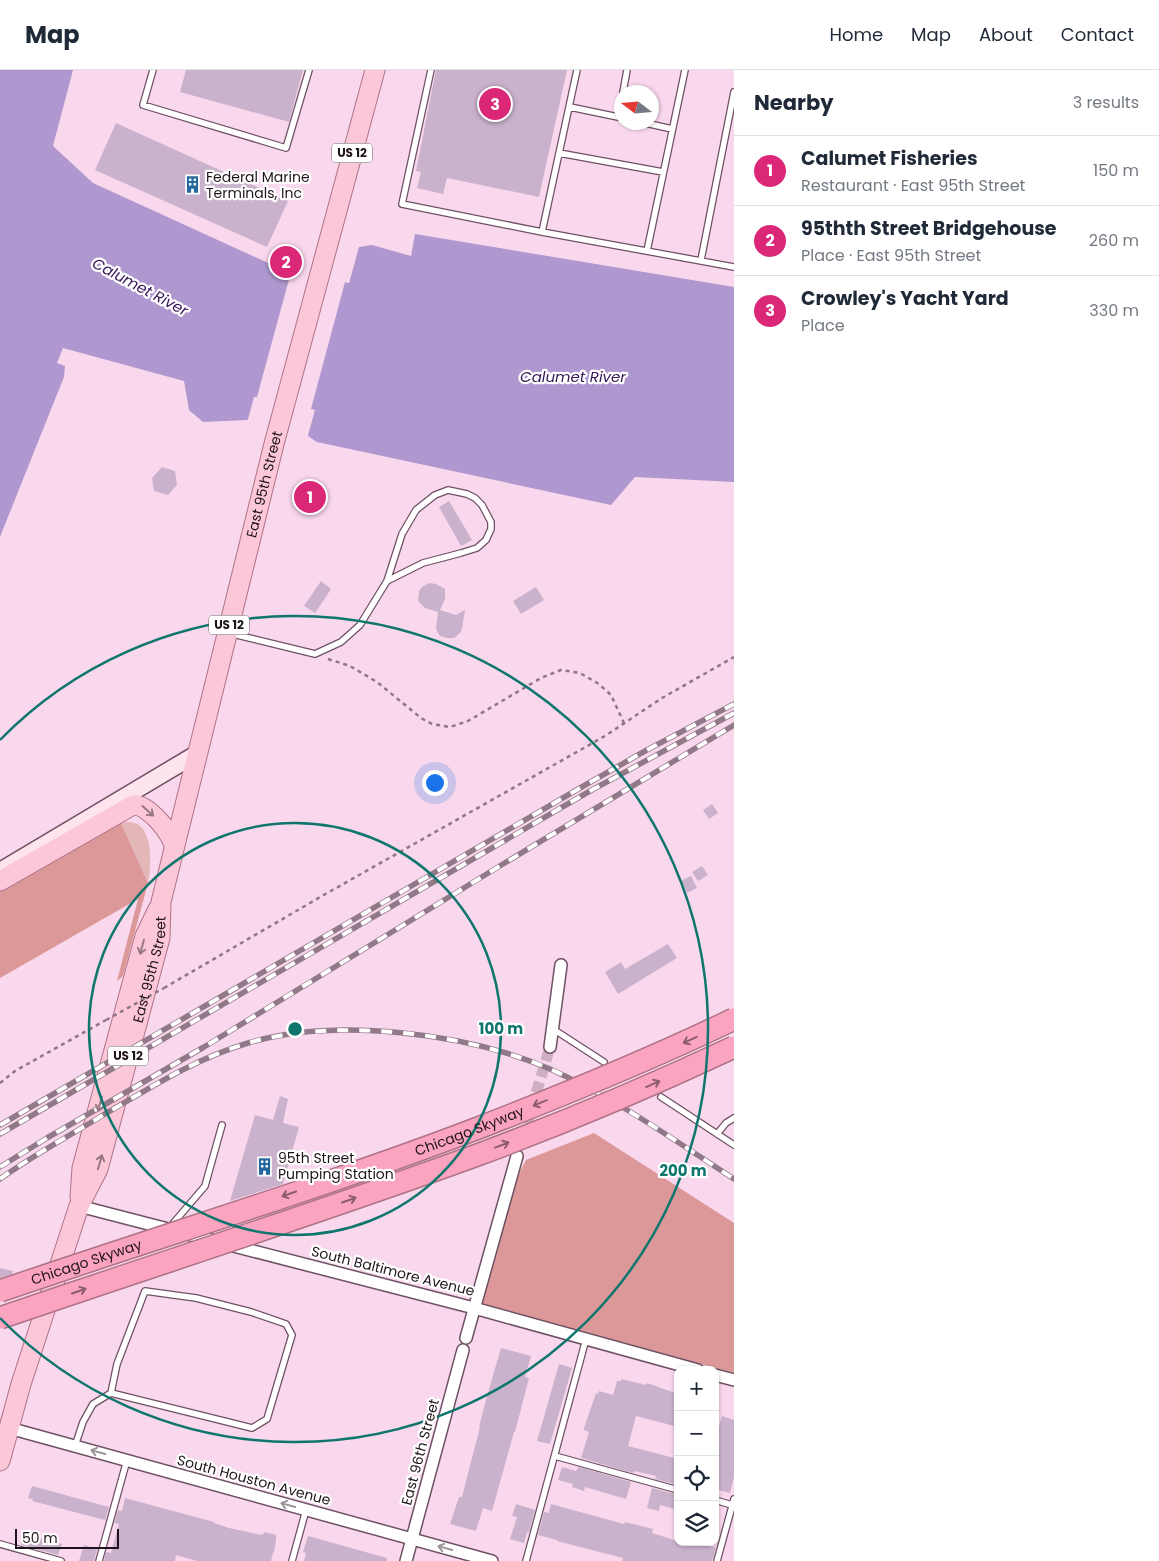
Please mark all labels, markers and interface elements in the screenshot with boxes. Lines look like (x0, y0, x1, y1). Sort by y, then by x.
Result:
text: Map (25, 18, 80, 51)
text: Home (829, 22, 883, 47)
text: Map (911, 22, 951, 47)
text: About (979, 22, 1033, 47)
text: Contact (1061, 22, 1134, 47)
pin: 3 (479, 85, 511, 123)
north arrow (614, 85, 659, 130)
text: Nearby (754, 88, 834, 117)
text: 3 results (1073, 91, 1139, 114)
road number: US 12 (332, 144, 372, 162)
text: Calumet Fisheries (801, 145, 978, 172)
text: 1 (767, 159, 773, 182)
text: 150 m (1093, 159, 1139, 182)
place label: Federal Marine Terminals, Inc (206, 167, 310, 203)
text: Restaurant · East 95th Street (801, 174, 1025, 197)
building icon: Federal Marine Terminals, Inc (182, 175, 202, 195)
text: 95thth Street Bridgehouse (801, 215, 1057, 242)
text: 2 (765, 229, 775, 252)
text: 260 m (1089, 229, 1139, 252)
pin: 2 (270, 243, 302, 281)
text: Place · East 95th Street (801, 244, 981, 267)
water label: Calumet River (89, 252, 192, 321)
text: Crowley's Yacht Yard (801, 285, 1009, 312)
text: 3 (765, 299, 775, 322)
text: 330 m (1089, 299, 1139, 322)
text: Place (801, 314, 845, 337)
water label: Calumet River (520, 366, 626, 387)
street label: East 95th Street (241, 429, 287, 540)
pin: 1 (294, 478, 326, 516)
road number: US 12 (209, 616, 249, 634)
your location (422, 770, 448, 796)
one-way arrow (142, 805, 155, 817)
street label: East 95th Street (128, 916, 171, 1025)
one-way arrow (136, 938, 146, 954)
text: 100 m (479, 1018, 523, 1039)
centre of rings (286, 1020, 304, 1038)
one-way arrow (683, 1036, 698, 1045)
road number: US 12 (108, 1046, 148, 1066)
one-way arrow (645, 1078, 660, 1088)
one-way arrow (94, 1095, 104, 1111)
one-way arrow (533, 1099, 548, 1108)
street label: Chicago Skyway (412, 1101, 527, 1161)
one-way arrow (494, 1140, 510, 1149)
place label: 95th Street Pumping Station (278, 1148, 394, 1184)
one-way arrow (95, 1154, 105, 1170)
building icon: 95th Street Pumping Station (254, 1156, 274, 1176)
text: 200 m (659, 1160, 707, 1181)
one-way arrow (281, 1190, 297, 1199)
one-way arrow (341, 1195, 357, 1204)
street label: Chicago Skyway (28, 1234, 144, 1290)
street label: South Baltimore Avenue (309, 1241, 477, 1301)
one-way arrow (71, 1286, 87, 1295)
map controls (674, 1366, 719, 1546)
button: + (674, 1366, 719, 1411)
street label: East 96th Street (396, 1397, 444, 1507)
button: − (674, 1411, 719, 1456)
one-way arrow (90, 1447, 106, 1457)
street label: South Houston Avenue (175, 1450, 333, 1510)
button: locate (674, 1456, 719, 1501)
one-way arrow (281, 1499, 297, 1509)
button: layers (674, 1501, 719, 1546)
scale bar (15, 1526, 119, 1549)
text: 50 m (22, 1528, 58, 1548)
one-way arrow (437, 1543, 453, 1552)

